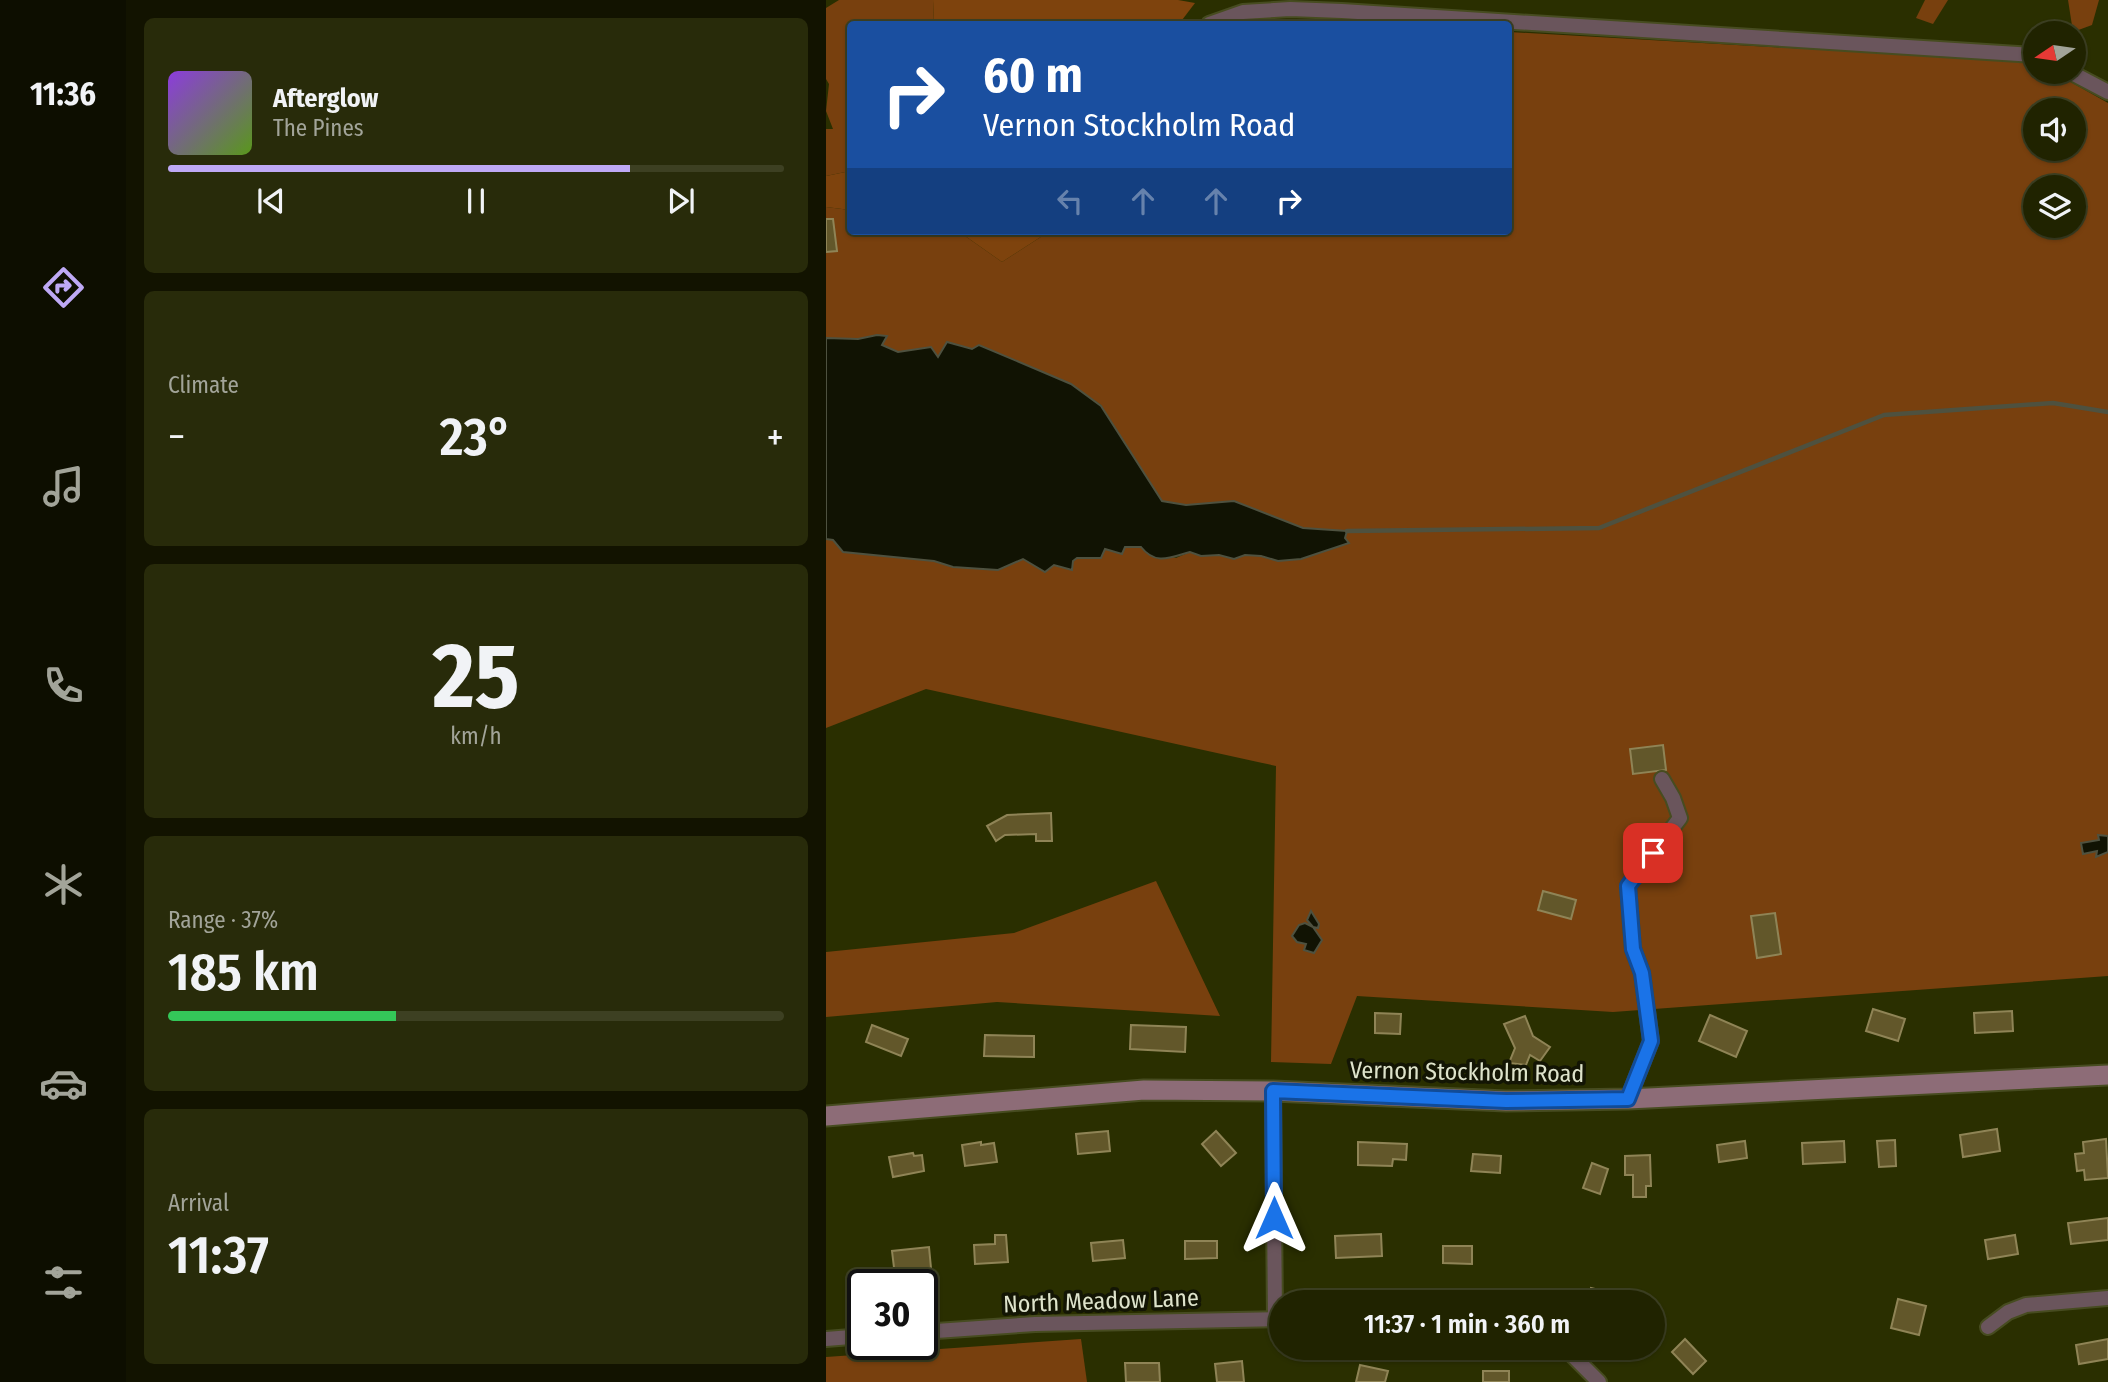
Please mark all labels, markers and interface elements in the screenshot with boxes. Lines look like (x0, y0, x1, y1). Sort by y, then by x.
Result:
north arrow (2023, 21, 2086, 84)
map controls (2023, 21, 2086, 238)
text: 60 m (983, 46, 1083, 105)
icon: right (868, 49, 959, 140)
text: 11:36 (30, 75, 96, 113)
text: Afterglow (273, 83, 378, 114)
button: sound (2023, 98, 2086, 161)
text: Vernon Stockholm Road (983, 106, 1295, 144)
text: The Pines (273, 114, 364, 142)
button: layers (2023, 175, 2086, 238)
icon: previous (252, 182, 290, 220)
icon: pause (457, 182, 495, 220)
icon: next (662, 182, 700, 220)
icon: left (1051, 182, 1089, 220)
icon: ahead (1124, 182, 1162, 220)
icon: ahead (1197, 182, 1235, 220)
icon: right (1270, 182, 1308, 220)
icon: directions (39, 263, 88, 312)
text: Climate (168, 371, 239, 399)
text: 23° (440, 406, 512, 469)
text: − (168, 414, 185, 460)
text: + (767, 414, 784, 460)
icon: music (39, 462, 88, 511)
text: 25 (433, 622, 519, 731)
icon: phone (39, 661, 88, 710)
text: km/h (450, 722, 502, 750)
pin (1623, 823, 1683, 883)
icon: arrive (1634, 834, 1672, 872)
icon: climate (39, 860, 88, 909)
text: Range · 37% (168, 906, 278, 934)
text: 185 km (168, 941, 319, 1004)
street label: Vernon Stockholm Road (1350, 1056, 1584, 1088)
icon: car (39, 1059, 88, 1108)
position arrow (1237, 1181, 1311, 1255)
text: Arrival (168, 1189, 229, 1217)
text: 11:37 (168, 1224, 269, 1287)
icon: filters (39, 1258, 88, 1307)
speed limit sign: 30 (847, 1269, 938, 1360)
street label: North Meadow Lane (1003, 1284, 1199, 1318)
text: 11:37 · 1 min · 360 m (1364, 1309, 1570, 1340)

